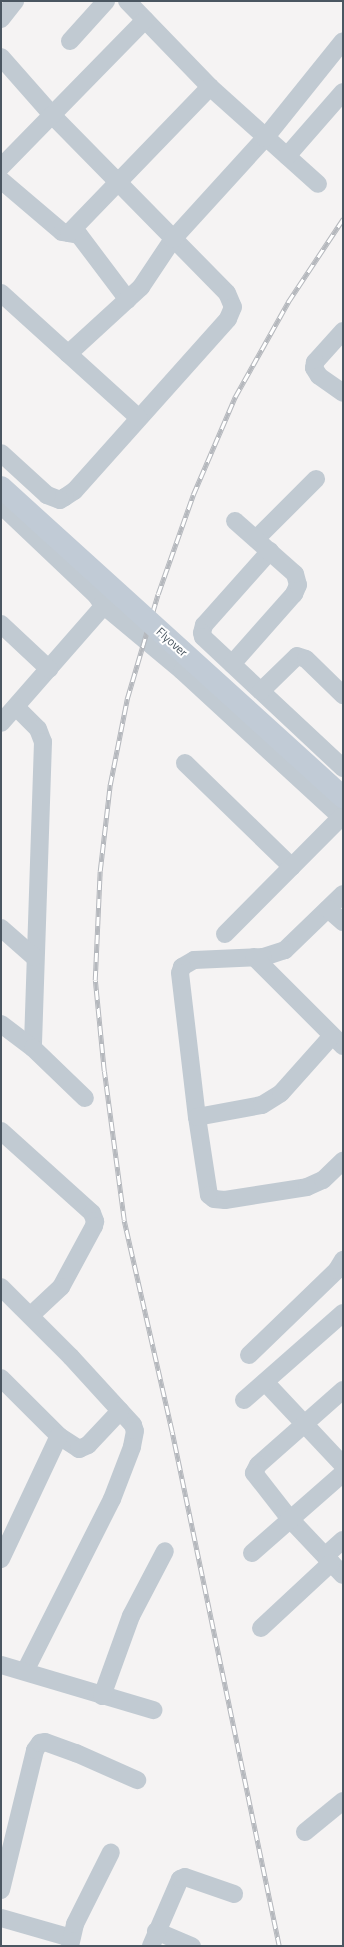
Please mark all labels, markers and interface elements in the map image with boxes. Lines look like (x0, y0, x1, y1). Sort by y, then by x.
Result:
street label: Flyover (153, 624, 191, 660)

